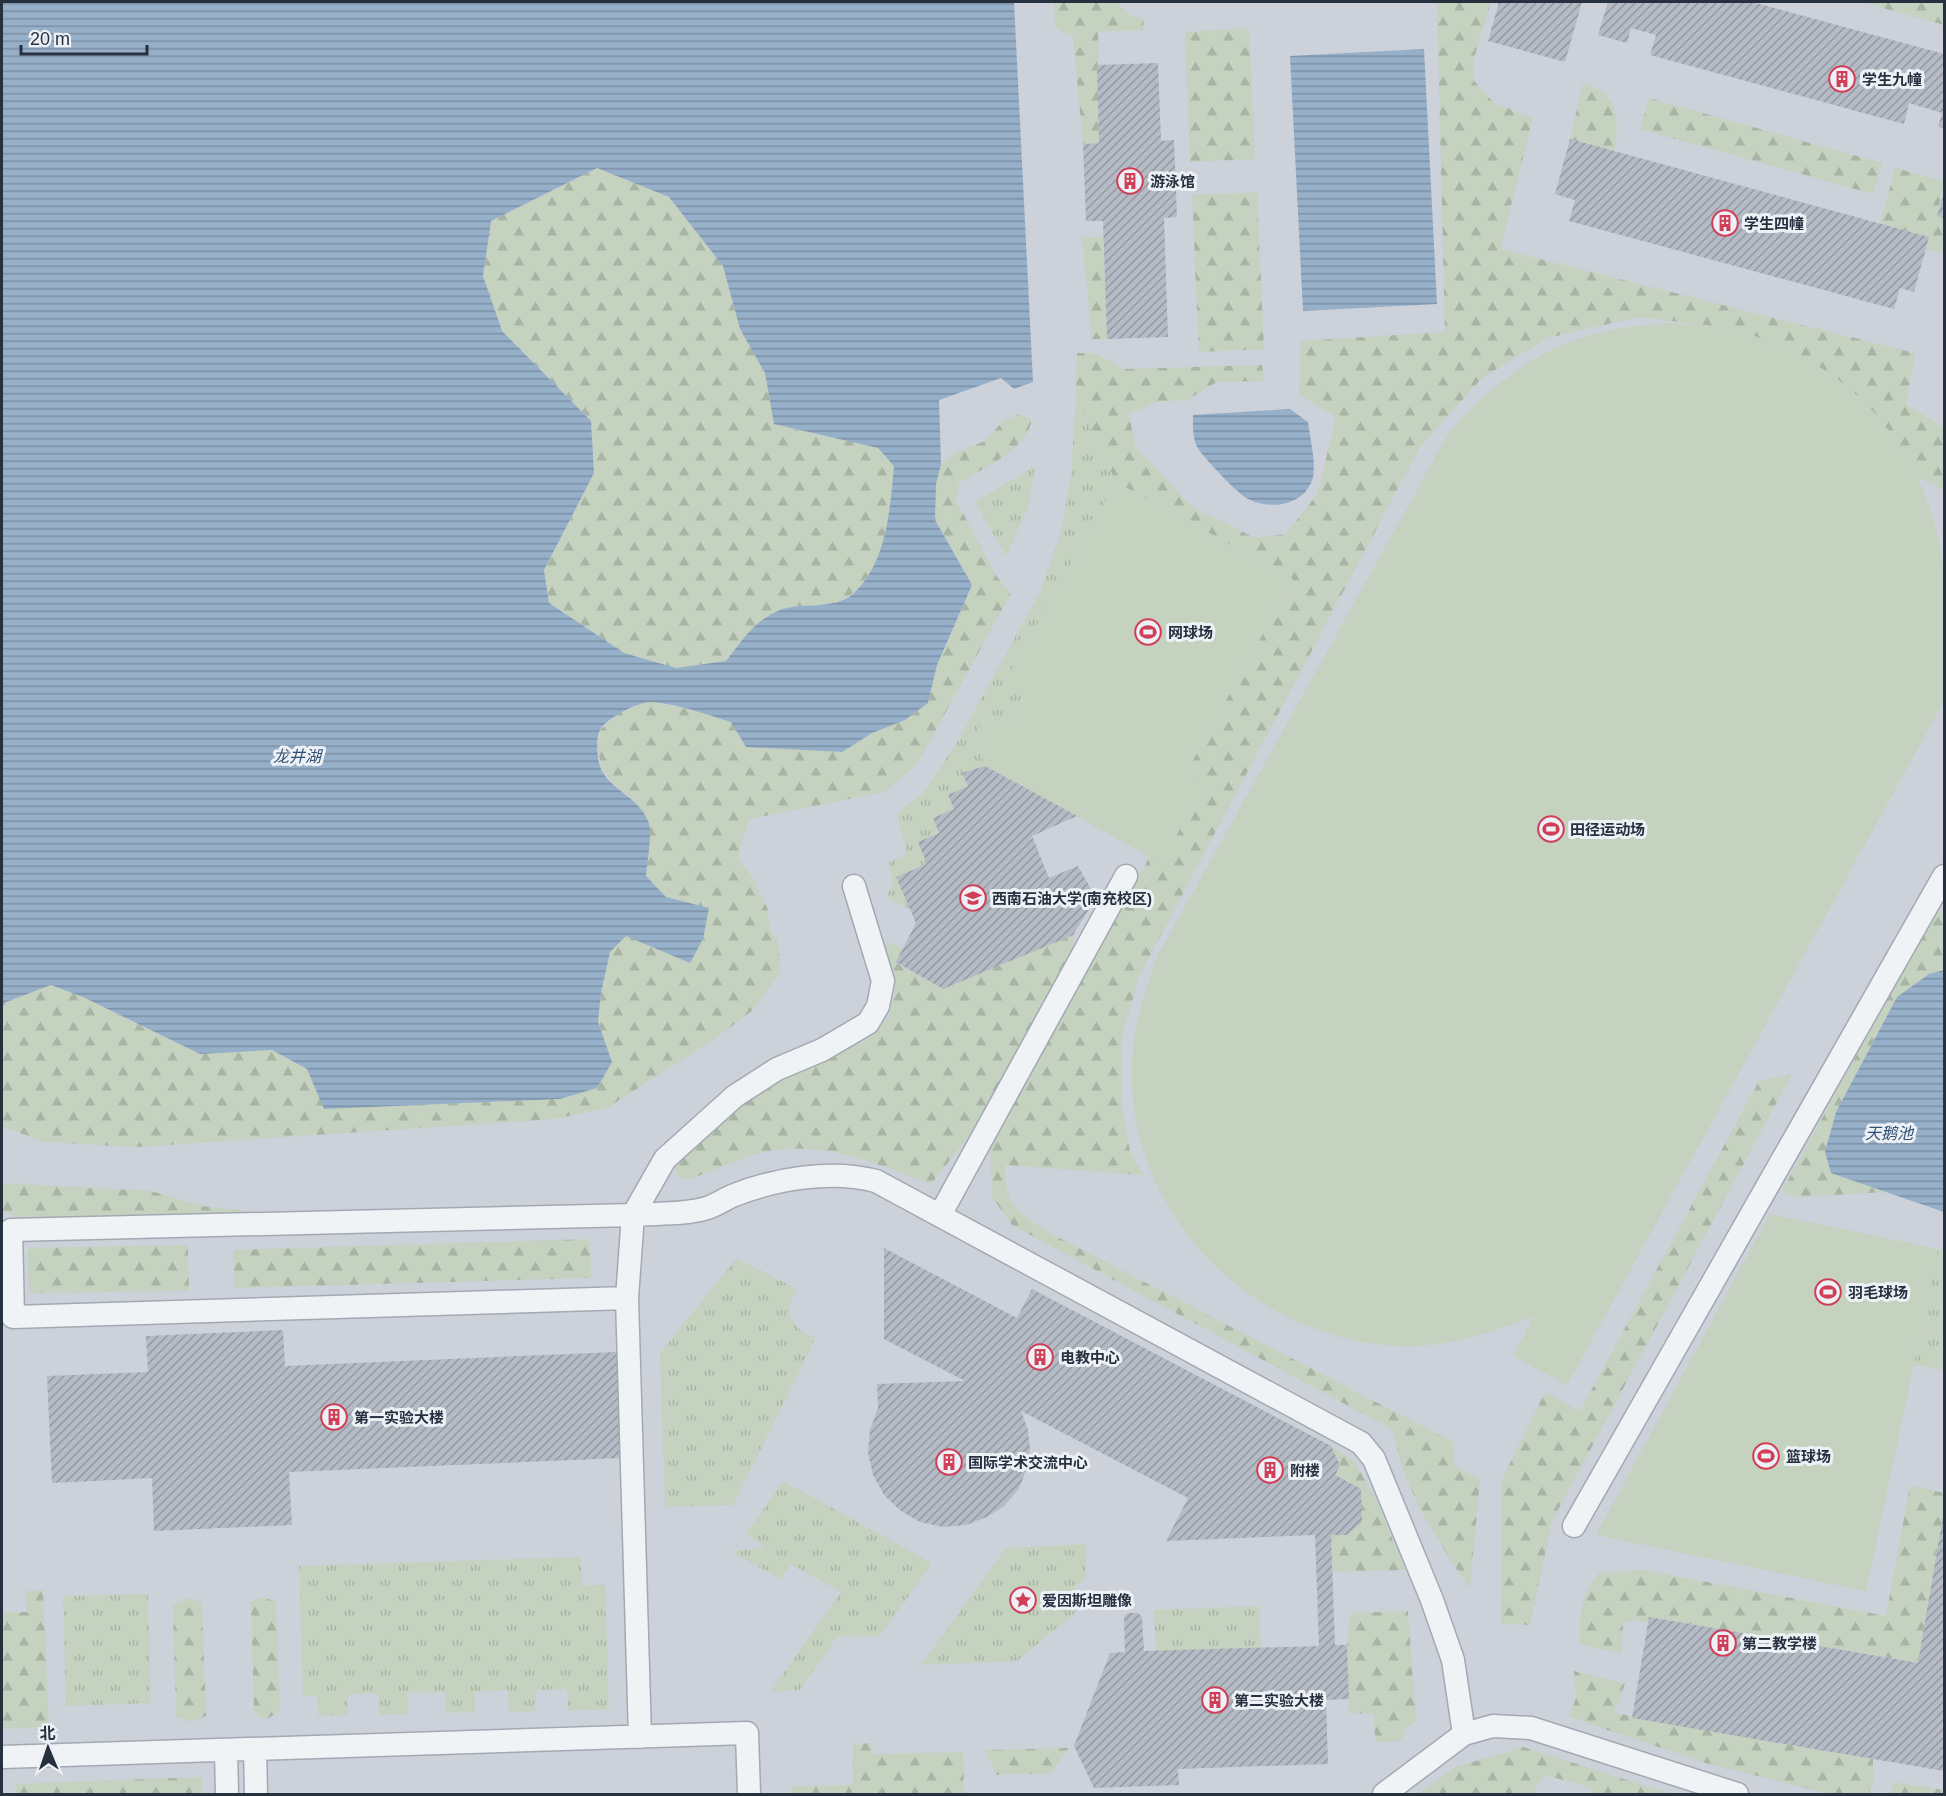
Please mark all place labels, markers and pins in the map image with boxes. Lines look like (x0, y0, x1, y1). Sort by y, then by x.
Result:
building icon: 学生九幢 (1827, 64, 1857, 94)
place label: 学生九幢 (1862, 71, 1922, 88)
building icon: 游泳馆 (1115, 166, 1145, 196)
place label: 游泳馆 (1150, 173, 1195, 190)
building icon: 学生四幢 (1710, 208, 1740, 238)
place label: 学生四幢 (1744, 215, 1804, 232)
sports icon: 网球场 (1133, 617, 1163, 647)
place label: 网球场 (1168, 624, 1213, 641)
sports icon: 田径运动场 (1536, 814, 1566, 844)
place label: 田径运动场 (1570, 821, 1645, 838)
school or university icon: 西南石油大学(南充校区) (958, 883, 988, 913)
place label: 西南石油大学(南充校区) (992, 890, 1152, 907)
sports icon: 羽毛球场 (1813, 1277, 1843, 1307)
place label: 羽毛球场 (1848, 1284, 1908, 1301)
building icon: 电教中心 (1025, 1342, 1055, 1372)
place label: 电教中心 (1060, 1349, 1120, 1366)
building icon: 第一实验大楼 (319, 1402, 349, 1432)
place label: 第一实验大楼 (354, 1409, 444, 1426)
sports icon: 篮球场 (1751, 1441, 1781, 1471)
building icon: 国际学术交流中心 (934, 1447, 964, 1477)
place label: 篮球场 (1786, 1448, 1831, 1465)
place label: 国际学术交流中心 (968, 1454, 1088, 1471)
building icon: 附楼 (1255, 1455, 1285, 1485)
place label: 附楼 (1290, 1462, 1320, 1479)
place icon: 爱因斯坦雕像 (1008, 1585, 1038, 1615)
place label: 爱因斯坦雕像 (1042, 1592, 1132, 1609)
building icon: 第二教学楼 (1708, 1628, 1738, 1658)
place label: 第二教学楼 (1742, 1635, 1817, 1652)
building icon: 第二实验大楼 (1200, 1685, 1230, 1715)
place label: 第二实验大楼 (1234, 1692, 1324, 1709)

